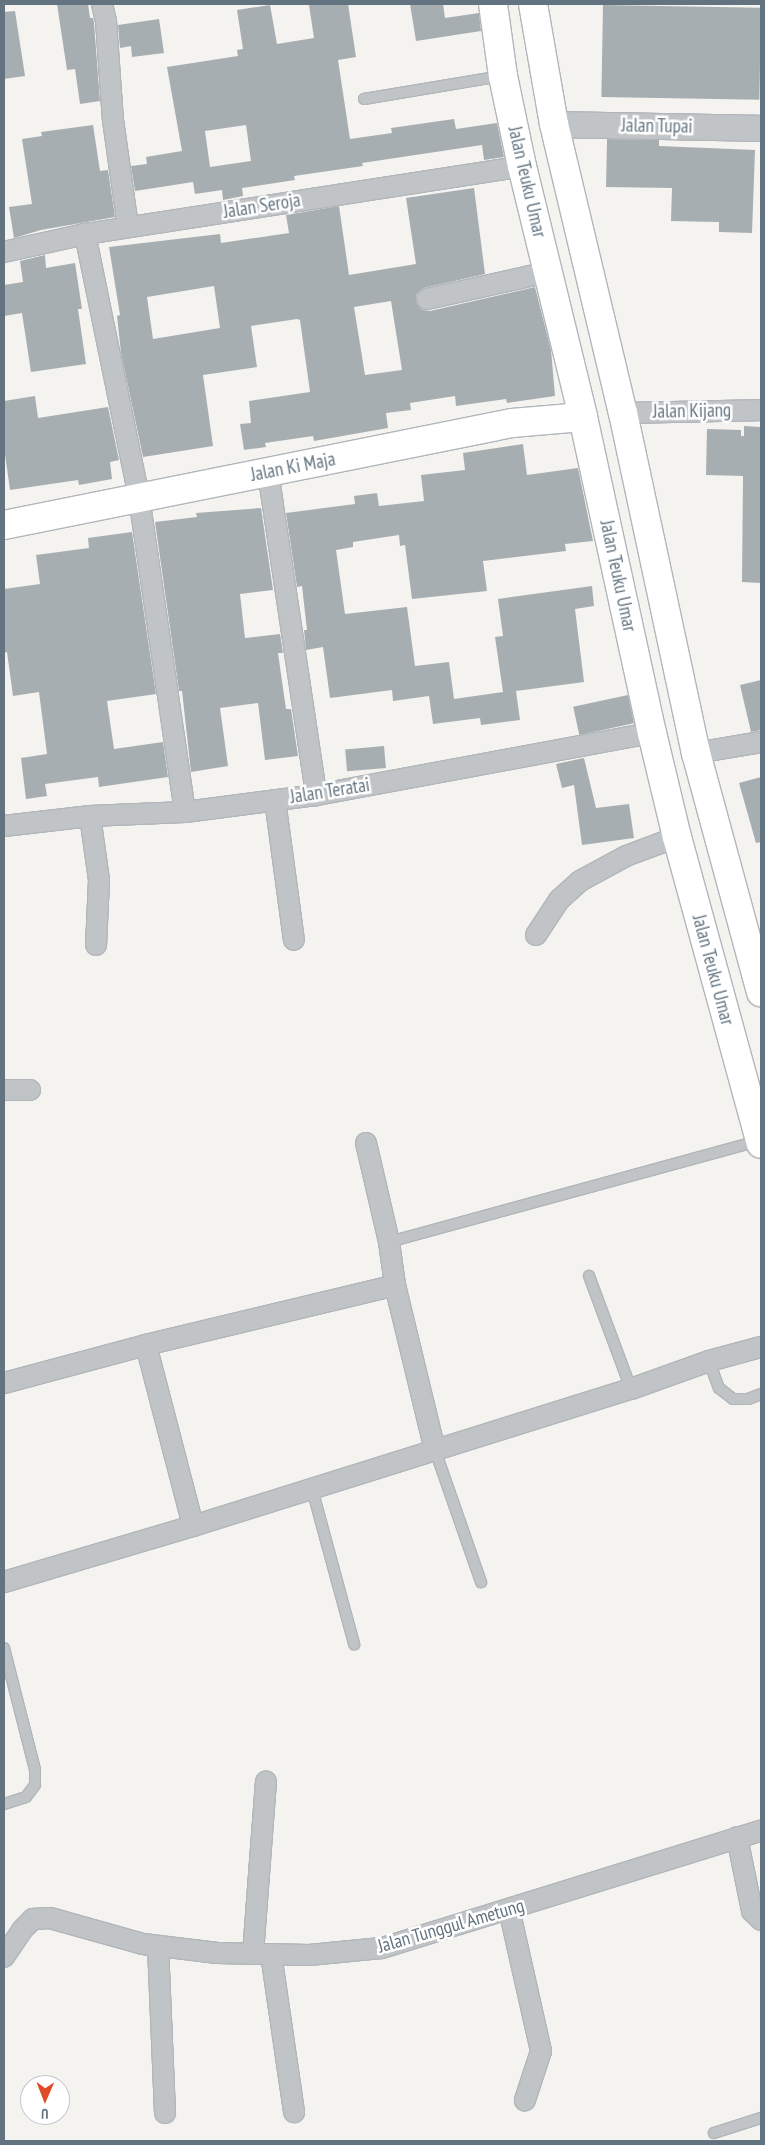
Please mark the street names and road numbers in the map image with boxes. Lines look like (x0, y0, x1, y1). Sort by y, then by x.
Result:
street label: Jalan Tupai (621, 114, 693, 138)
street label: Jalan Teuku Umar (503, 124, 551, 240)
street label: Jalan Seroja (222, 189, 302, 223)
street label: Jalan Kijang (653, 399, 731, 423)
street label: Jalan Ki Maja (249, 448, 337, 486)
street label: Jalan Teuku Umar (595, 518, 641, 634)
street label: Jalan Teratai (288, 773, 372, 809)
street label: Jalan Teuku Umar (687, 912, 739, 1028)
street label: Jalan Tunggul Ametung (375, 1894, 527, 1958)

